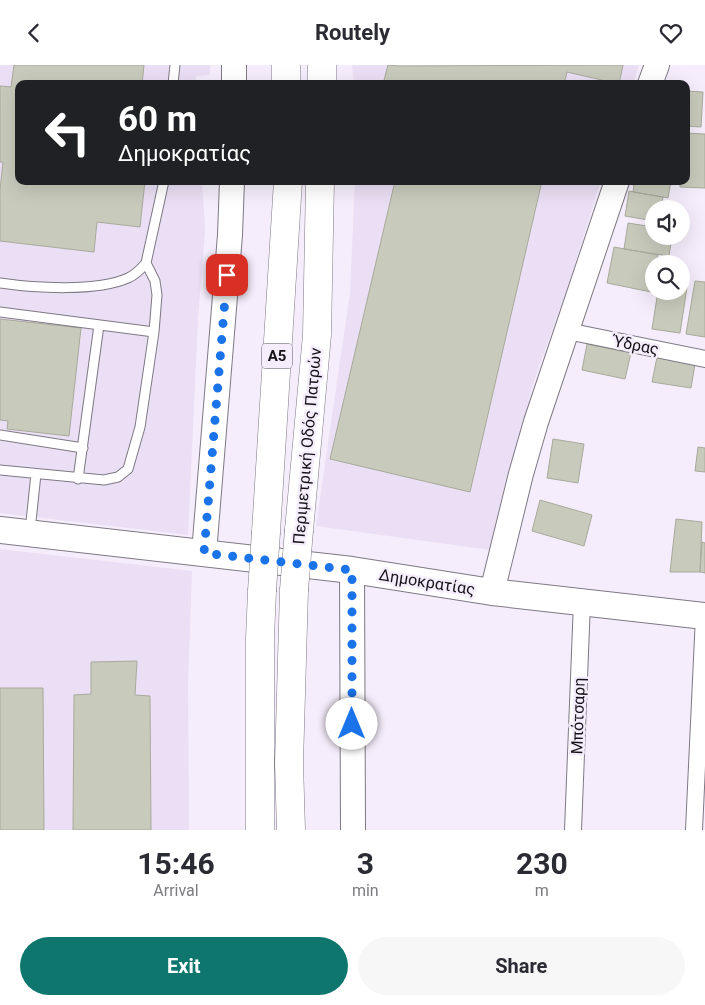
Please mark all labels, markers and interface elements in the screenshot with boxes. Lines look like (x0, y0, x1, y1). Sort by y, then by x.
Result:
icon: back (20, 19, 48, 47)
icon: heart (657, 19, 685, 47)
text: Routely (315, 20, 390, 45)
text: 60 m (118, 99, 197, 140)
icon: left (35, 100, 100, 165)
text: Δημοκρατίας (118, 141, 251, 166)
map controls (645, 200, 690, 300)
button: sound (645, 200, 690, 245)
pin (206, 254, 248, 296)
button: search (645, 255, 690, 300)
icon: arrive (213, 261, 241, 289)
street label: Ύδρας (610, 331, 660, 359)
road number: Α5 (262, 343, 292, 369)
street label: Περιμετρική Οδός Πατρών (289, 347, 325, 545)
street label: Δημοκρατίας (378, 565, 476, 599)
street label: Μπότσαρη (567, 677, 589, 755)
position arrow (325, 697, 377, 749)
text: 15:46 (137, 846, 215, 881)
text: 3 (357, 846, 374, 881)
text: 230 (516, 846, 568, 881)
text: Arrival (153, 881, 199, 900)
text: min (352, 881, 379, 900)
text: m (535, 881, 549, 900)
button: Exit (20, 937, 348, 995)
button: Share (358, 937, 685, 995)

